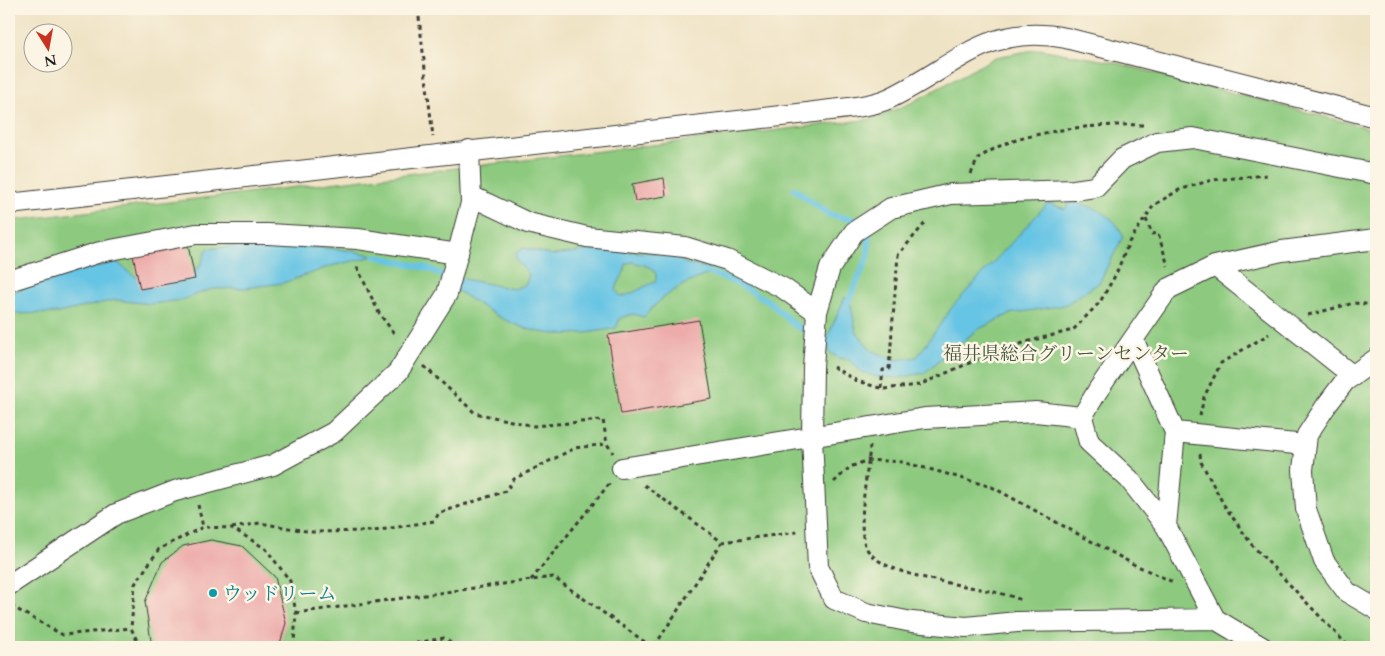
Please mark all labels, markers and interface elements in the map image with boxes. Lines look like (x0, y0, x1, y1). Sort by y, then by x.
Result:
north arrow (22, 22, 72, 72)
text: N (43, 50, 58, 71)
park label: 福井県総合グリーンセンター (943, 341, 1189, 367)
place label: ウッドリーム (223, 581, 337, 607)
marker: ウッドリーム (207, 587, 219, 599)

